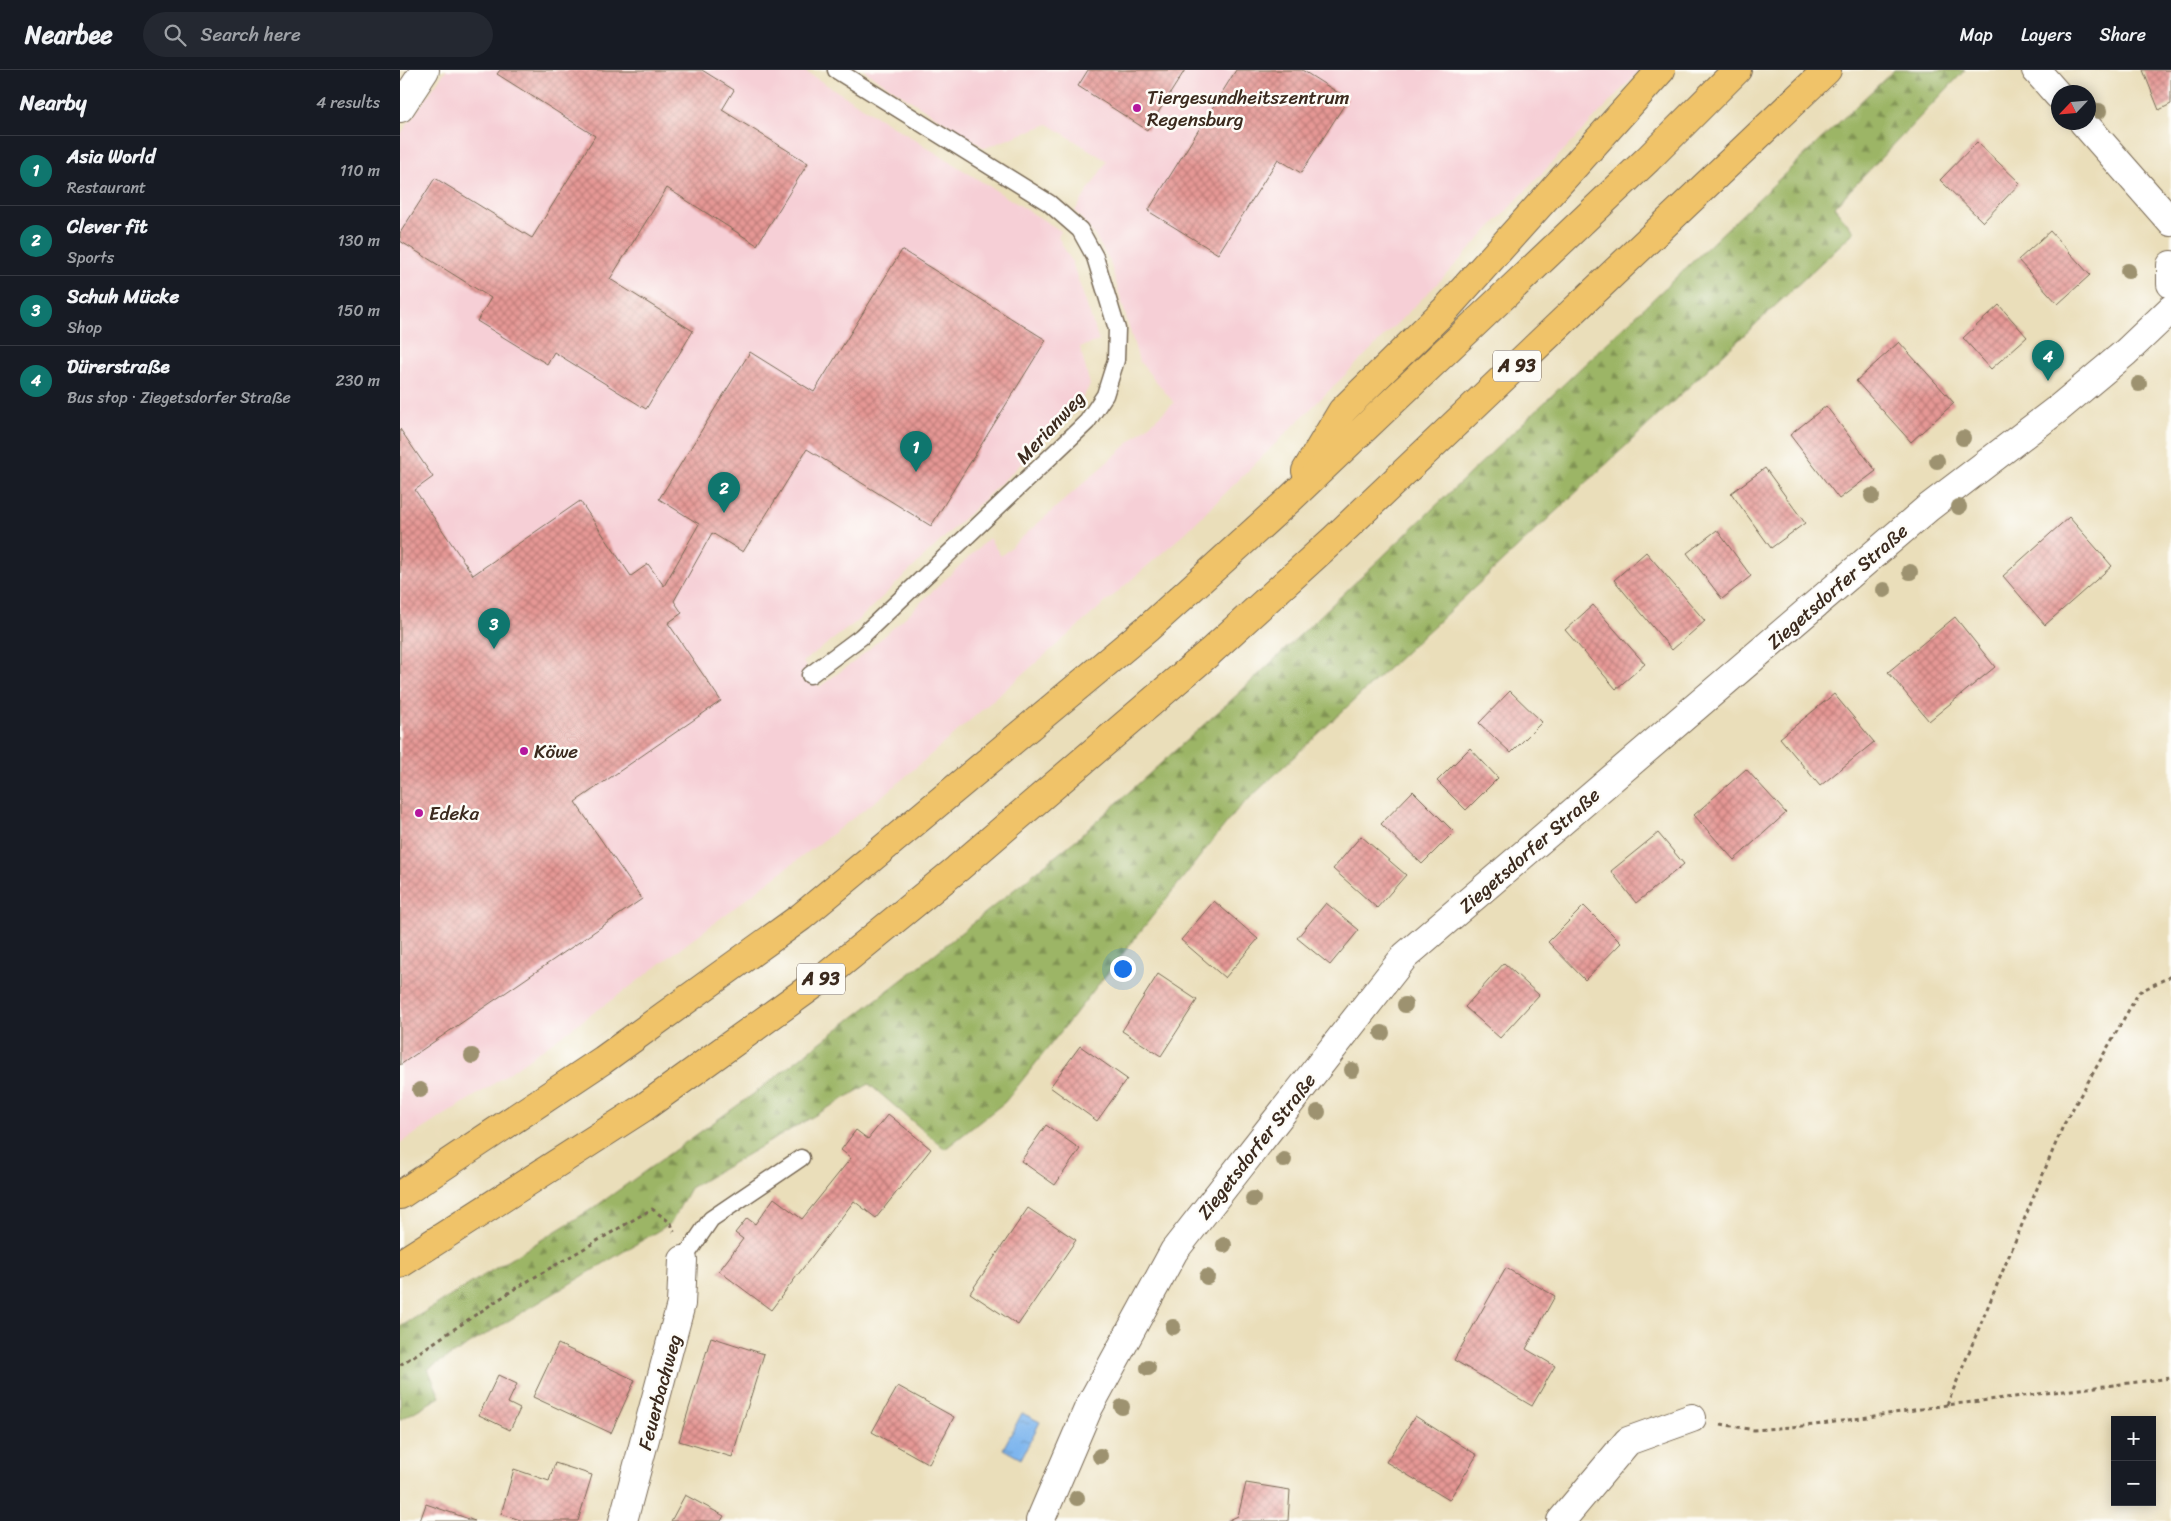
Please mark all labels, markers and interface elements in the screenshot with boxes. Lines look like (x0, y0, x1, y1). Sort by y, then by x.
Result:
search box (143, 12, 493, 57)
text: Nearbee (25, 14, 113, 56)
text: Search here (201, 18, 301, 51)
text: Map (1960, 19, 1993, 51)
text: Layers (2021, 19, 2072, 51)
text: Share (2100, 19, 2146, 51)
icon: search (161, 21, 189, 49)
place label: Tiergesundheitszentrum Regensburg (1147, 81, 1350, 136)
text: Nearby (20, 84, 86, 122)
north arrow (2051, 85, 2096, 130)
text: 4 results (316, 88, 380, 117)
marker: Tiergesundheitszentrum Regensburg (1131, 102, 1143, 114)
text: Asia World (67, 140, 155, 173)
text: 1 (33, 156, 39, 185)
text: 110 m (340, 156, 380, 185)
text: Restaurant (67, 173, 146, 202)
text: Clever fit (67, 210, 148, 243)
text: 2 (31, 226, 41, 255)
text: 130 m (338, 226, 380, 255)
text: Sports (67, 243, 114, 272)
text: Schuh Mücke (67, 280, 179, 313)
text: 3 (32, 296, 40, 325)
text: 150 m (337, 296, 380, 325)
text: Shop (67, 313, 102, 342)
pin: 4 (2032, 340, 2064, 381)
text: Dürerstraße (67, 350, 170, 383)
road number: A 93 (1493, 350, 1541, 382)
text: 4 (31, 366, 41, 395)
text: 230 m (335, 366, 380, 395)
text: Bus stop · Ziegetsdorfer Straße (67, 383, 291, 412)
street label: Merianweg (1007, 383, 1094, 472)
pin: 1 (900, 431, 932, 472)
pin: 2 (708, 472, 740, 513)
street label: Ziegetsdorfer Straße (1759, 515, 1916, 657)
pin: 3 (478, 608, 510, 649)
place label: Köwe (534, 735, 578, 768)
marker: Köwe (518, 745, 530, 757)
street label: Ziegetsdorfer Straße (1451, 779, 1608, 921)
place label: Edeka (429, 797, 479, 830)
marker: Edeka (413, 807, 425, 819)
your location (1110, 956, 1136, 982)
road number: A 93 (797, 964, 845, 994)
street label: Ziegetsdorfer Straße (1188, 1066, 1325, 1227)
street label: Feuerbachweg (628, 1330, 691, 1454)
map controls (2111, 1416, 2156, 1506)
button: + (2111, 1416, 2156, 1461)
button: − (2111, 1461, 2156, 1506)

